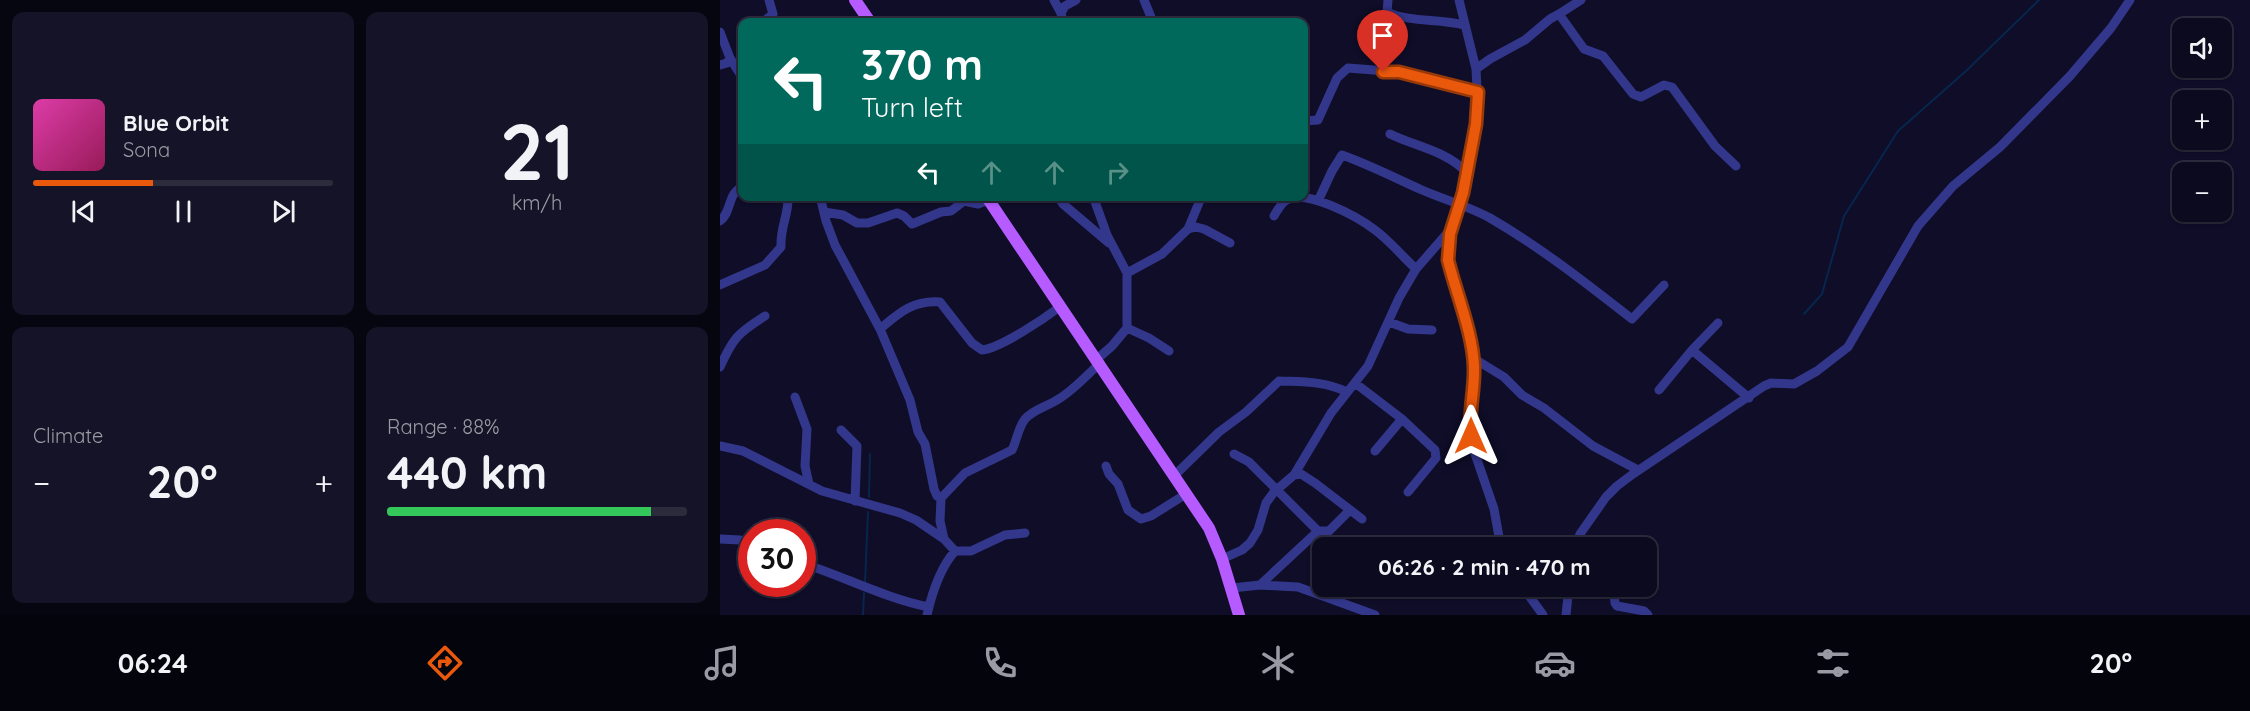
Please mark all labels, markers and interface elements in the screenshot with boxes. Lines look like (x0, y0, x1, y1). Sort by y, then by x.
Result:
pin (1357, 10, 1408, 72)
map controls (2172, 18, 2232, 222)
button: sound (2172, 18, 2232, 78)
icon: arrive (1366, 19, 1399, 52)
text: 370 m (861, 38, 983, 91)
icon: left (762, 42, 840, 120)
text: Turn left (861, 90, 963, 124)
button: + (2172, 90, 2232, 150)
text: 21 (500, 102, 574, 200)
text: Blue Orbit (123, 109, 229, 137)
text: Sona (123, 137, 170, 162)
icon: left (912, 156, 945, 189)
icon: ahead (975, 156, 1008, 189)
icon: ahead (1038, 156, 1071, 189)
icon: right (1101, 156, 1134, 189)
button: − (2172, 162, 2232, 222)
text: km/h (512, 190, 562, 215)
icon: previous (67, 195, 100, 228)
icon: pause (167, 195, 200, 228)
icon: next (267, 195, 300, 228)
position arrow (1439, 404, 1503, 468)
text: Range · 88% (387, 414, 499, 439)
text: Climate (33, 423, 103, 448)
text: 440 km (387, 444, 547, 500)
text: 20° (147, 453, 218, 509)
text: − (33, 462, 50, 503)
text: + (314, 462, 333, 503)
speed limit sign: 30 (738, 519, 816, 597)
text: 06:26 · 2 min · 470 m (1378, 553, 1591, 581)
icon: directions (424, 642, 466, 684)
icon: music (701, 642, 743, 684)
icon: phone (979, 642, 1021, 684)
icon: climate (1257, 642, 1299, 684)
icon: car (1534, 642, 1576, 684)
icon: filters (1812, 642, 1854, 684)
text: 06:24 (118, 646, 188, 680)
text: 20° (2090, 646, 2132, 680)

